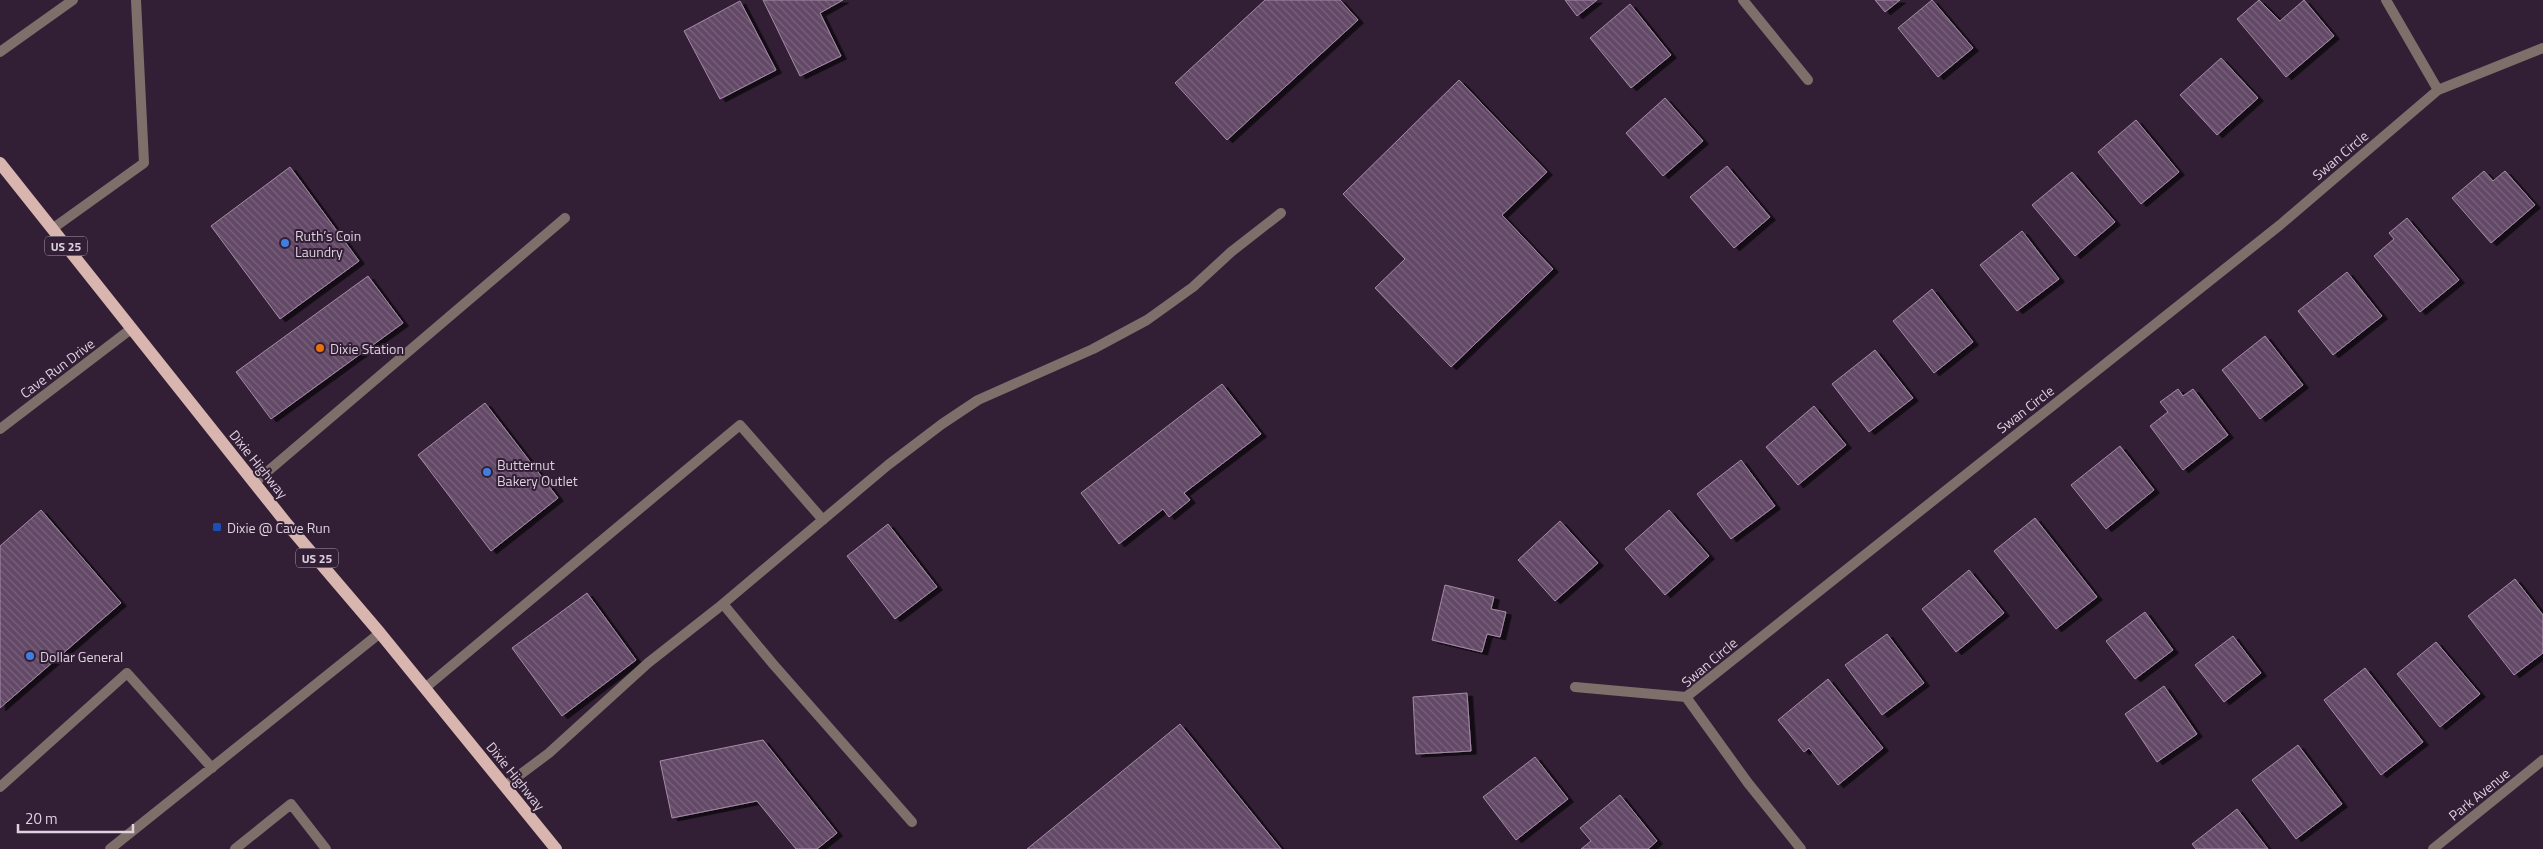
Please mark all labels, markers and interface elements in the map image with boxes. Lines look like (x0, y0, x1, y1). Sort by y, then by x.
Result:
street label: Swan Circle (2307, 125, 2373, 185)
place label: Ruth’s Coin Laundry (295, 225, 361, 262)
road number: US 25 (45, 237, 87, 256)
marker: Ruth’s Coin Laundry (279, 237, 291, 249)
street label: Cave Run Drive (15, 333, 99, 403)
place label: Dixie Station (330, 338, 404, 359)
marker: Dixie Station (314, 342, 326, 354)
street label: Swan Circle (1992, 380, 2058, 438)
street label: Dixie Highway (225, 425, 293, 503)
place label: Butternut Bakery Outlet (497, 454, 578, 491)
marker: Butternut Bakery Outlet (481, 466, 493, 478)
place label: Dixie @ Cave Run (227, 517, 330, 538)
marker: Dixie @ Cave Run (211, 521, 223, 533)
road number: US 25 (296, 548, 338, 568)
street label: Swan Circle (1676, 632, 1742, 692)
place label: Dollar General (40, 646, 123, 667)
marker: Dollar General (24, 650, 36, 662)
street label: Dixie Highway (482, 737, 550, 815)
street label: Park Avenue (2444, 763, 2514, 825)
scale bar (18, 802, 132, 834)
text: 20 m (25, 807, 58, 830)

